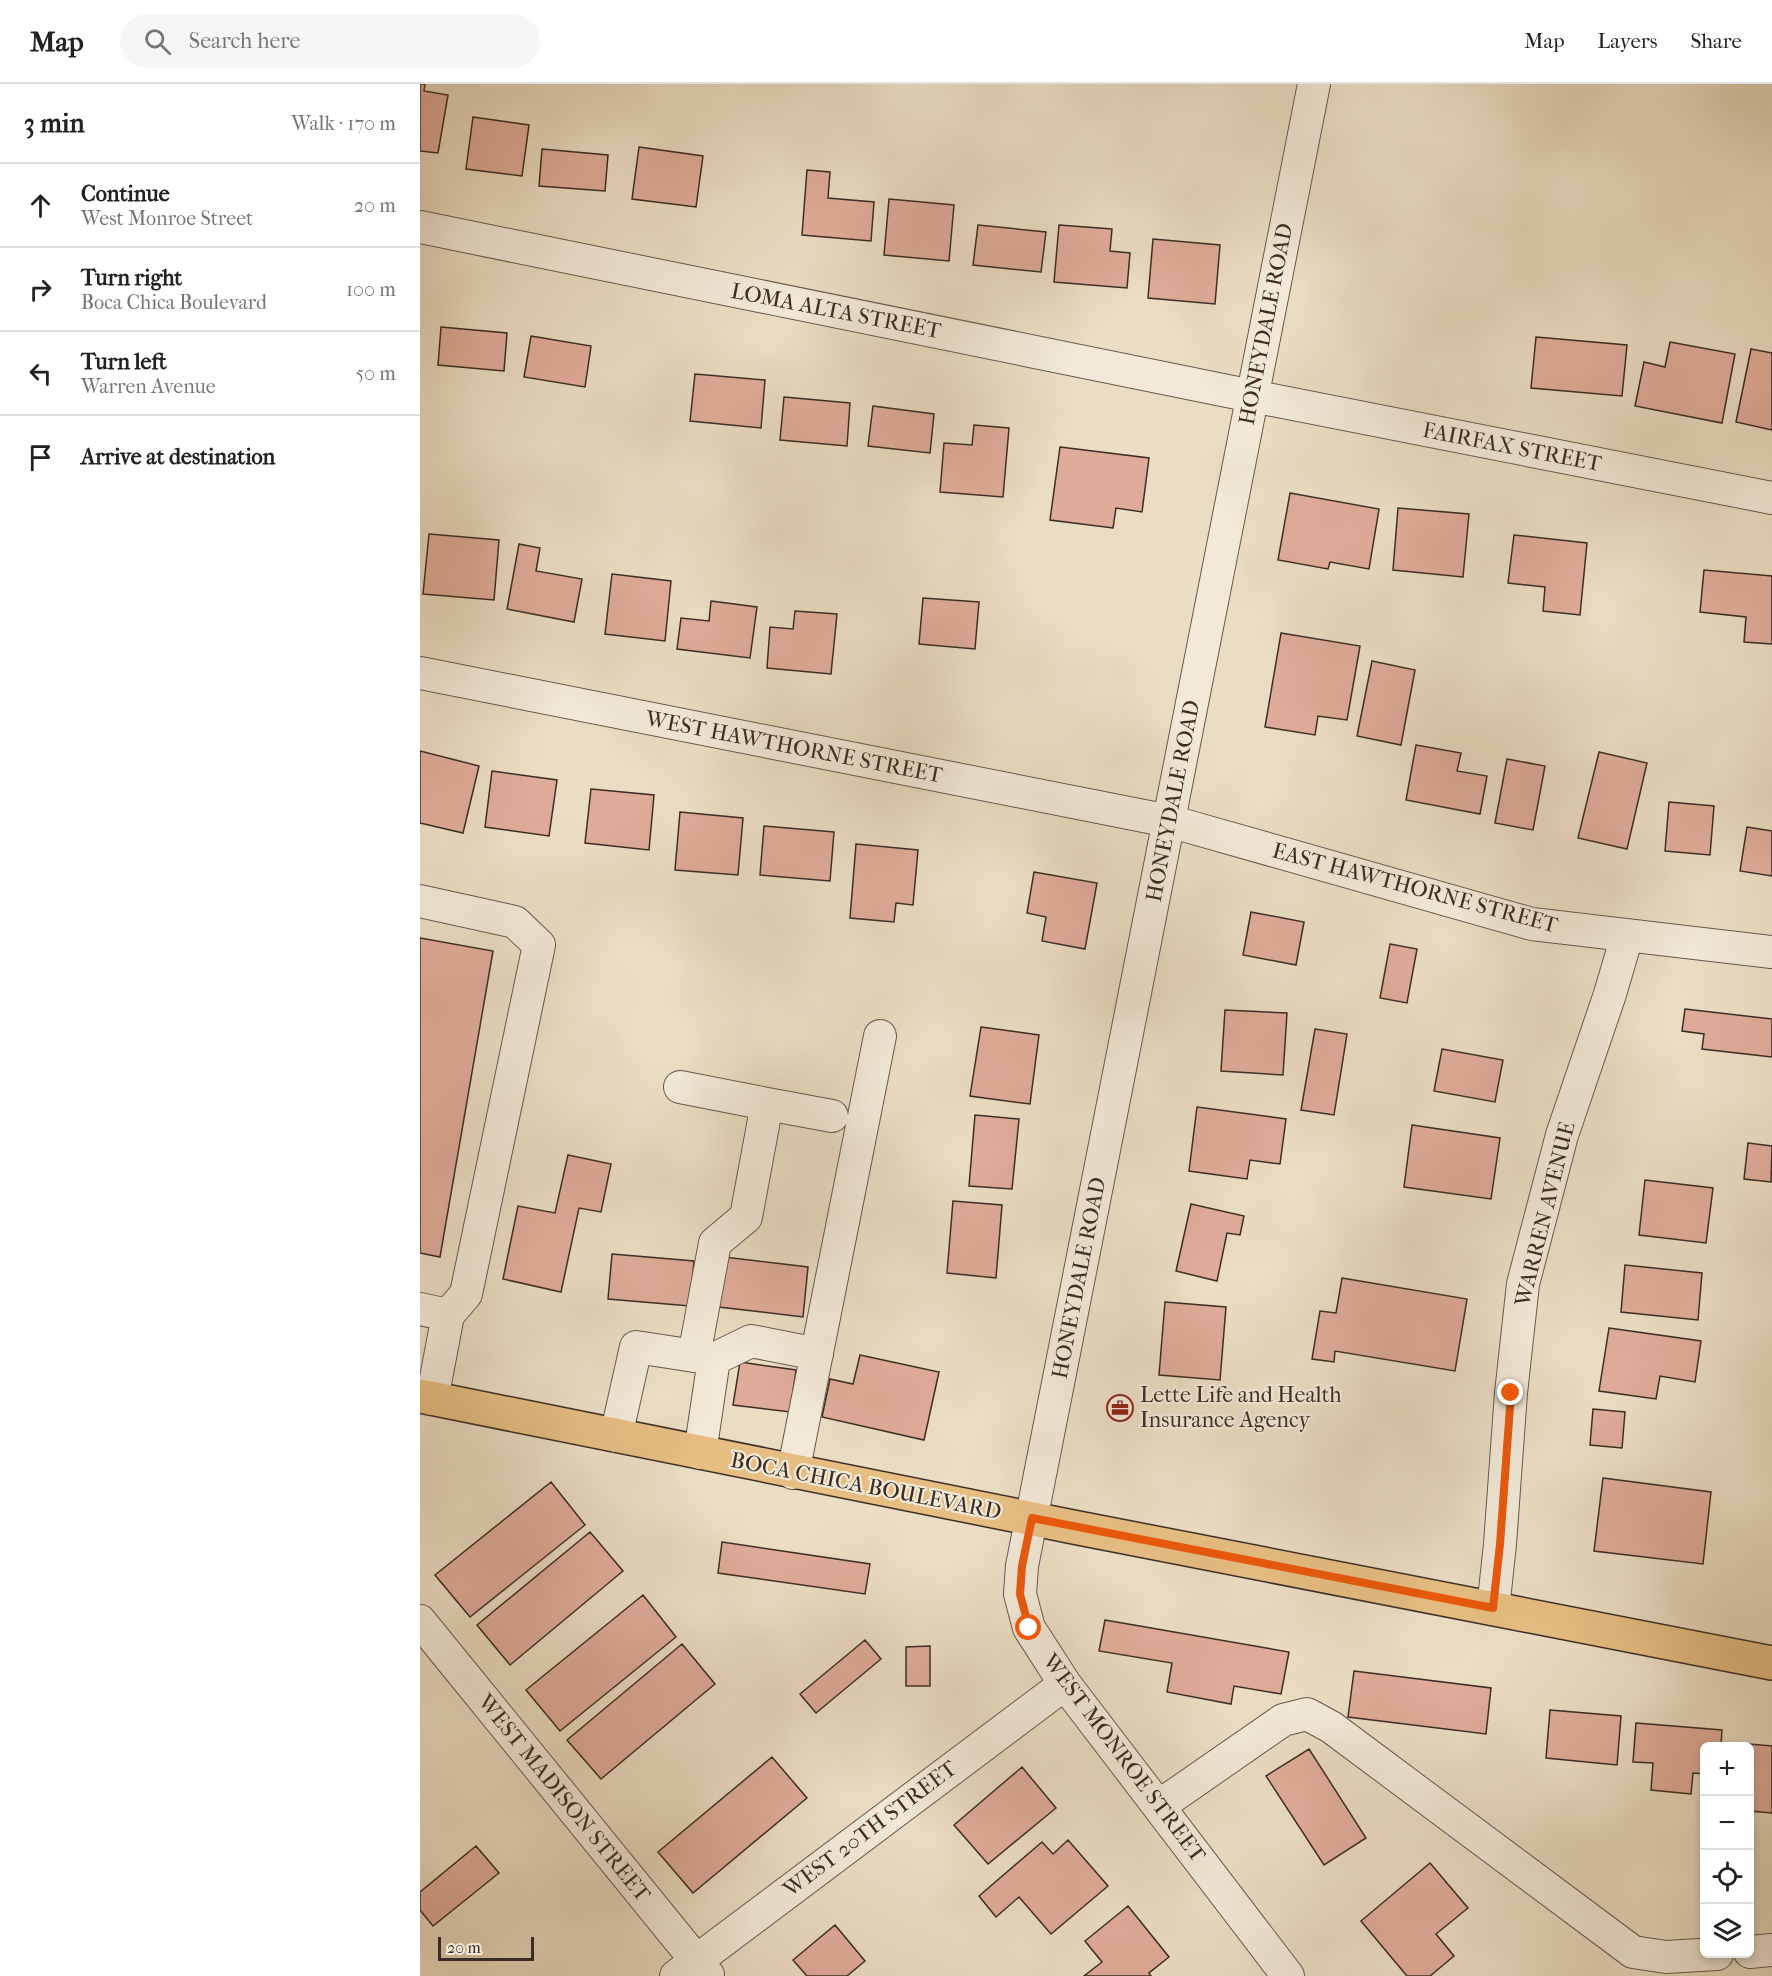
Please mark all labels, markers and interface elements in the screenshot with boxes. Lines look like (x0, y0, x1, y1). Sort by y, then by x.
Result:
search box (120, 14, 540, 68)
text: Map (30, 25, 84, 58)
icon: search (141, 25, 174, 58)
text: Search here (189, 28, 300, 54)
text: Map (1524, 29, 1565, 53)
text: Layers (1598, 29, 1657, 53)
text: Share (1690, 29, 1742, 53)
text: 3 min (24, 108, 85, 139)
text: Walk · 170 m (291, 112, 396, 135)
text: Continue (81, 181, 170, 207)
icon: ahead (24, 189, 57, 222)
text: 20 m (354, 194, 396, 217)
text: West Monroe Street (81, 207, 253, 230)
street label: HONEYDALE ROAD (1234, 221, 1298, 427)
text: Turn right (81, 265, 182, 291)
icon: right (24, 273, 57, 306)
text: 100 m (346, 278, 396, 301)
street label: LOMA ALTA STREET (729, 278, 944, 344)
text: Boca Chica Boulevard (81, 291, 267, 314)
text: Turn left (81, 349, 167, 375)
icon: left (24, 357, 57, 390)
text: 50 m (355, 362, 396, 385)
text: Warren Avenue (81, 375, 216, 398)
street label: FAIRFAX STREET (1420, 417, 1605, 477)
icon: arrive (24, 441, 57, 474)
text: Arrive at destination (81, 444, 275, 470)
street label: HONEYDALE ROAD (1141, 698, 1205, 904)
street label: WEST HAWTHORNE STREET (642, 705, 946, 789)
street label: EAST HAWTHORNE STREET (1269, 837, 1562, 939)
street label: WARREN AVENUE (1509, 1119, 1580, 1310)
street label: HONEYDALE ROAD (1047, 1175, 1111, 1381)
route end (1497, 1379, 1523, 1405)
place label: Lette Life and Health Insurance Agency (1140, 1382, 1342, 1433)
office icon: Lette Life and Health Insurance Agency (1105, 1393, 1135, 1423)
street label: BOCA CHICA BOULEVARD (728, 1447, 1004, 1525)
route start (1015, 1614, 1041, 1640)
street label: WEST MONROE STREET (1037, 1648, 1212, 1868)
street label: WEST MADISON STREET (472, 1688, 656, 1908)
map controls (1700, 1742, 1754, 1958)
button: + (1700, 1742, 1754, 1796)
street label: WEST 20TH STREET (777, 1755, 963, 1903)
button: − (1700, 1796, 1754, 1850)
button: locate (1700, 1850, 1754, 1904)
button: layers (1700, 1904, 1754, 1958)
scale bar (438, 1934, 534, 1962)
text: 20 m (447, 1938, 481, 1957)

